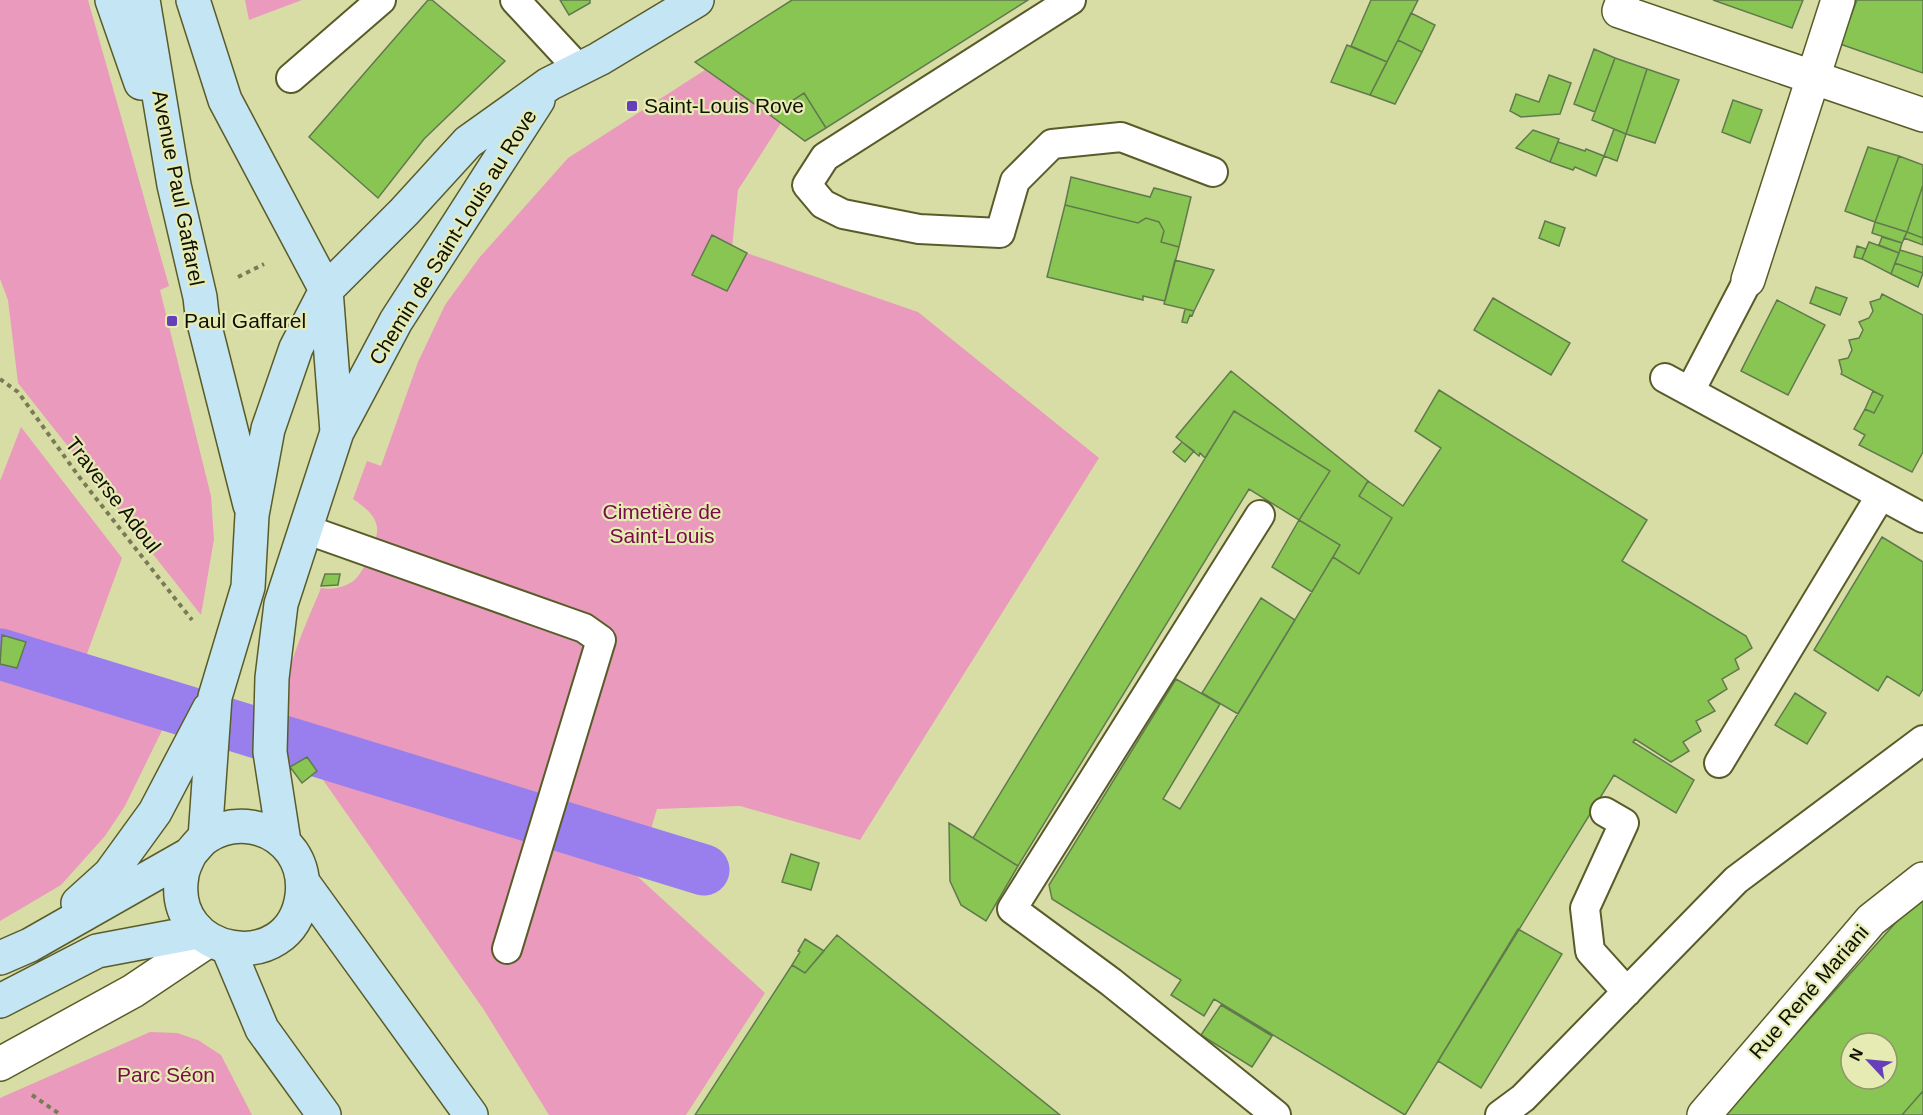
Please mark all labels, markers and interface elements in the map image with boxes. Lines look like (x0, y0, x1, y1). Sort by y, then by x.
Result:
street label: Avenue Paul Gaffarel (148, 88, 209, 288)
place label: Saint-Louis Rove (644, 94, 804, 117)
marker: Saint-Louis Rove (625, 99, 639, 113)
street label: Chemin de Saint-Louis au Rove (364, 105, 541, 369)
place label: Paul Gaffarel (184, 309, 306, 332)
marker: Paul Gaffarel (165, 314, 179, 328)
street label: Traverse Adoul (61, 432, 166, 557)
park label: Cimetière de Saint-Louis (602, 500, 722, 547)
street label: Rue René Mariani (1744, 920, 1873, 1063)
north arrow (1839, 1031, 1899, 1091)
text: N (1846, 1046, 1866, 1064)
park label: Parc Séon (117, 1063, 215, 1086)

